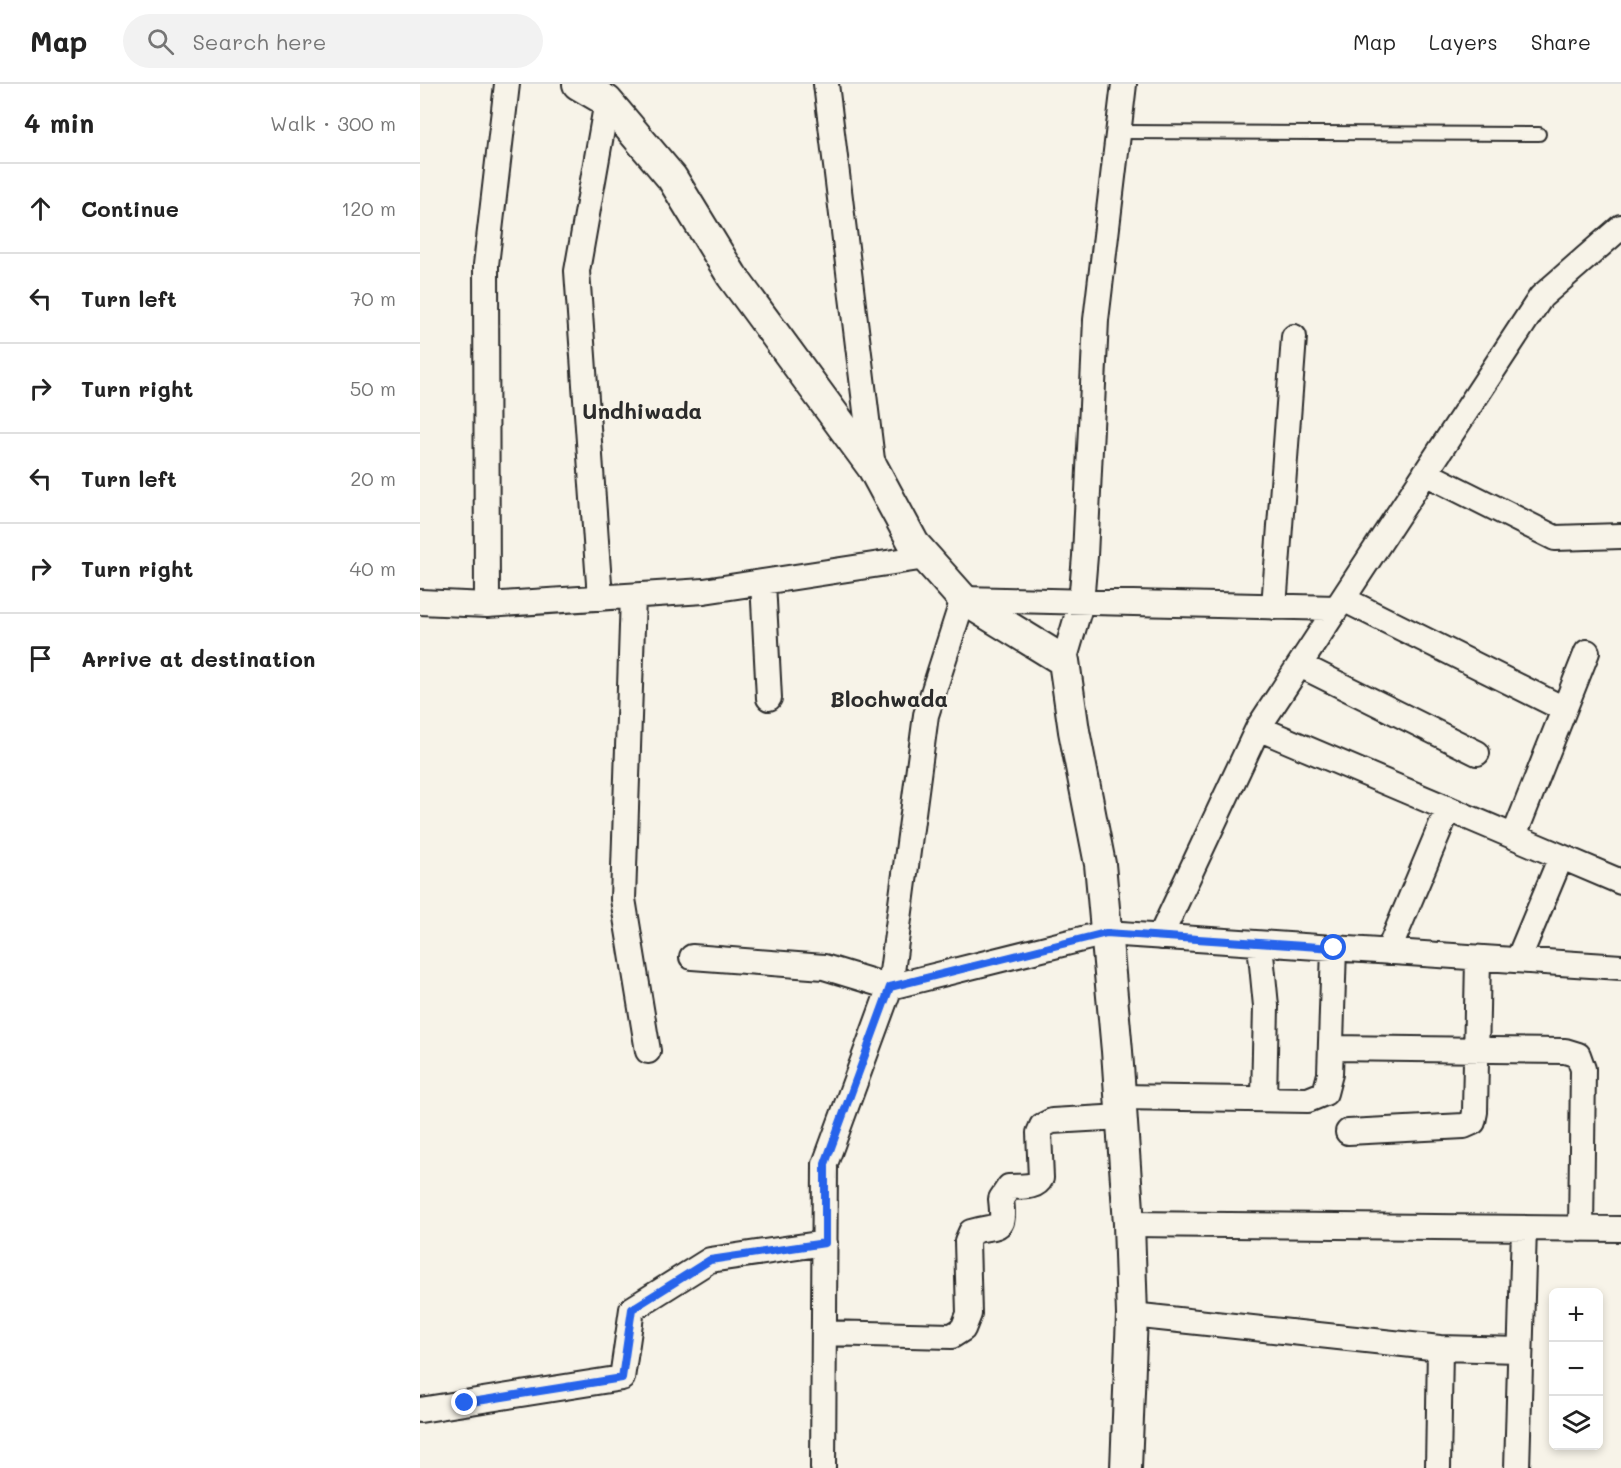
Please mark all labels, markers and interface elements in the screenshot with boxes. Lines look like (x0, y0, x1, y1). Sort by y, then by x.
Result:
search box (123, 14, 543, 68)
text: Map (30, 23, 87, 59)
icon: search (144, 25, 177, 58)
text: Search here (192, 27, 326, 56)
text: Map (1353, 28, 1396, 55)
text: Layers (1429, 28, 1498, 55)
text: Share (1531, 28, 1591, 55)
text: 4 min (24, 106, 94, 140)
text: Walk · 300 m (270, 110, 396, 136)
icon: ahead (24, 192, 57, 225)
text: Continue (81, 194, 179, 223)
text: 120 m (341, 195, 396, 221)
icon: left (24, 282, 57, 315)
text: Turn left (81, 284, 177, 313)
text: 70 m (350, 285, 396, 311)
icon: right (24, 372, 57, 405)
text: Turn right (81, 374, 193, 403)
text: 50 m (350, 375, 396, 401)
district label: Undhiwada (582, 396, 702, 425)
icon: left (24, 462, 57, 495)
text: Turn left (81, 464, 177, 493)
text: 20 m (350, 465, 396, 491)
icon: right (24, 552, 57, 585)
text: Turn right (81, 554, 193, 583)
text: 40 m (350, 555, 396, 581)
icon: arrive (24, 642, 57, 675)
text: Arrive at destination (81, 644, 316, 673)
district label: Blochwada (830, 684, 948, 713)
route start (1320, 934, 1346, 960)
map controls (1549, 1288, 1603, 1450)
button: + (1549, 1288, 1603, 1342)
button: − (1549, 1342, 1603, 1396)
route end (451, 1389, 477, 1415)
button: layers (1549, 1396, 1603, 1450)

